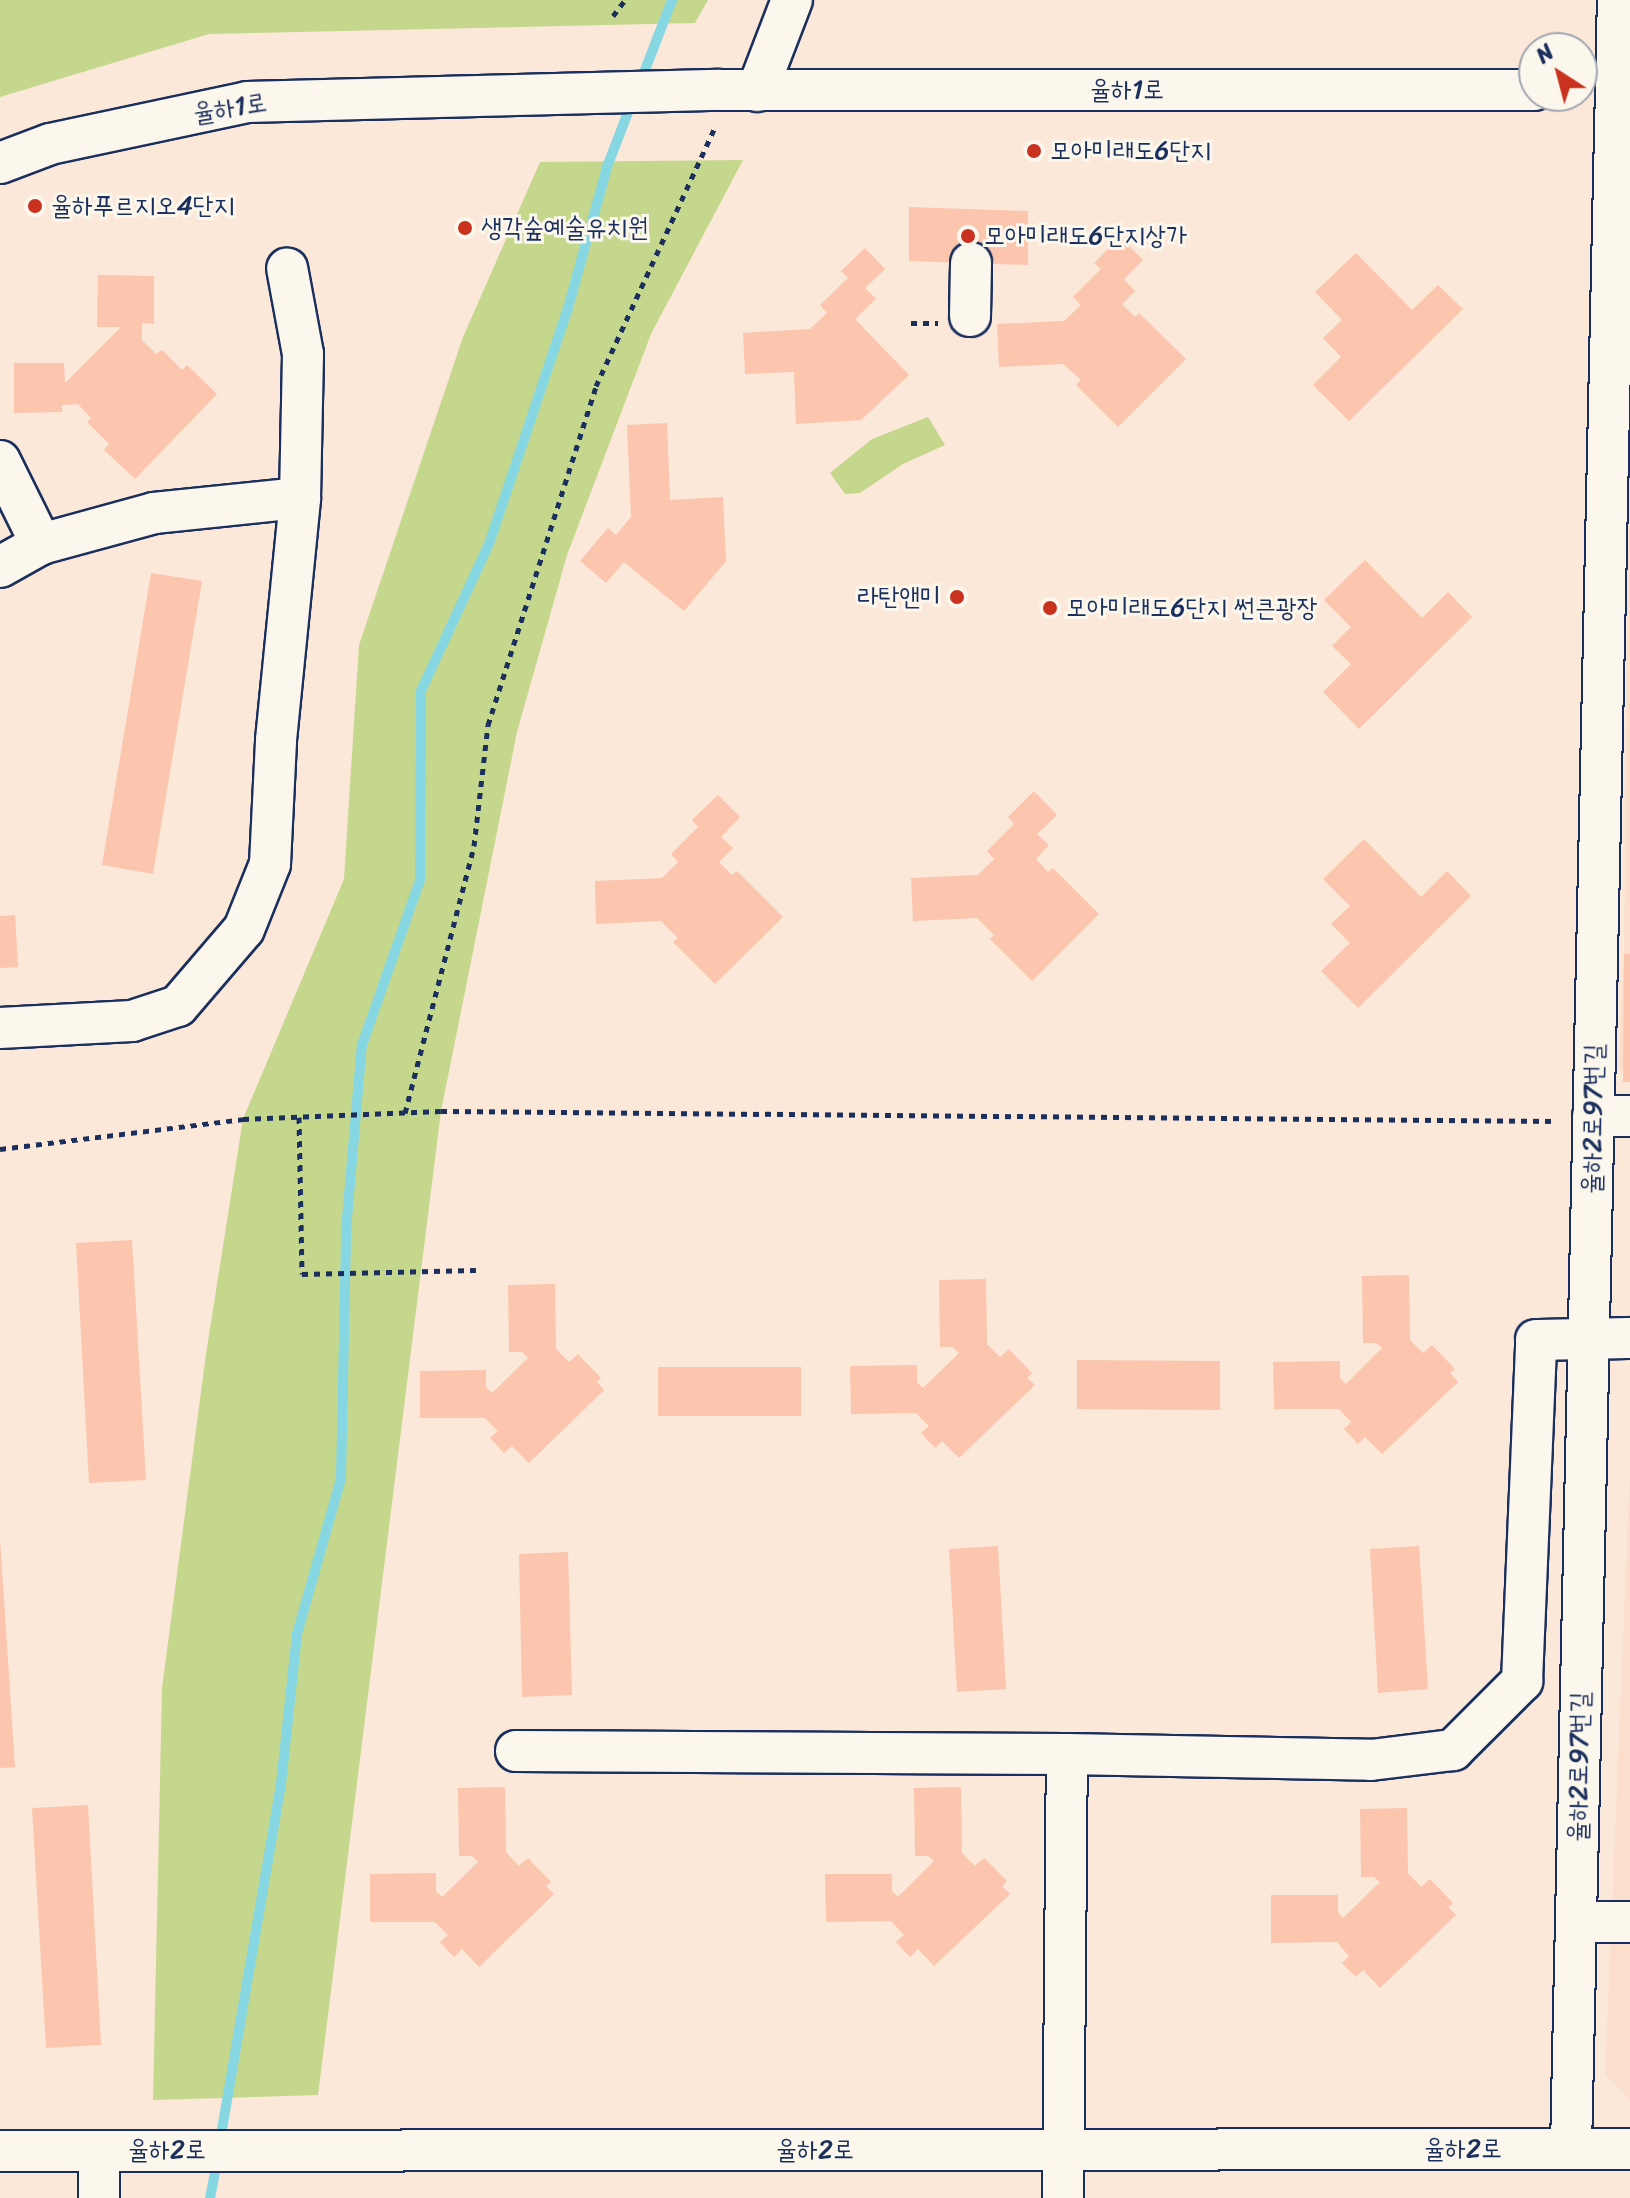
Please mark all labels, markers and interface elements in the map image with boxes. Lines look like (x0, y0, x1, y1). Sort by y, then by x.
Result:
north arrow (1518, 32, 1598, 112)
text: N (1527, 34, 1562, 74)
street label: 율하1로 (1090, 74, 1164, 106)
street label: 율하1로 (191, 87, 269, 129)
place label: 모아미래도6단지 (1050, 135, 1211, 167)
marker: 모아미래도6단지 (1025, 142, 1043, 160)
place label: 율하푸르지오4단지 (51, 190, 235, 222)
marker: 율하푸르지오4단지 (26, 197, 44, 215)
place label: 생각숲예술유치원 (481, 212, 648, 244)
marker: 생각숲예술유치원 (456, 219, 474, 237)
place label: 모아미래도6단지상가 (984, 220, 1187, 252)
marker: 모아미래도6단지상가 (959, 227, 977, 245)
place label: 라탄앤미 (857, 581, 941, 613)
marker: 라탄앤미 (948, 588, 966, 606)
place label: 모아미래도6단지 썬큰광장 (1066, 592, 1318, 624)
marker: 모아미래도6단지 썬큰광장 (1041, 599, 1059, 617)
street label: 율하2로97번길 (1576, 1044, 1610, 1194)
street label: 율하2로97번길 (1562, 1692, 1596, 1842)
street label: 율하2로 (1424, 2133, 1502, 2165)
street label: 율하2로 (128, 2134, 206, 2166)
street label: 율하2로 (776, 2134, 854, 2166)

